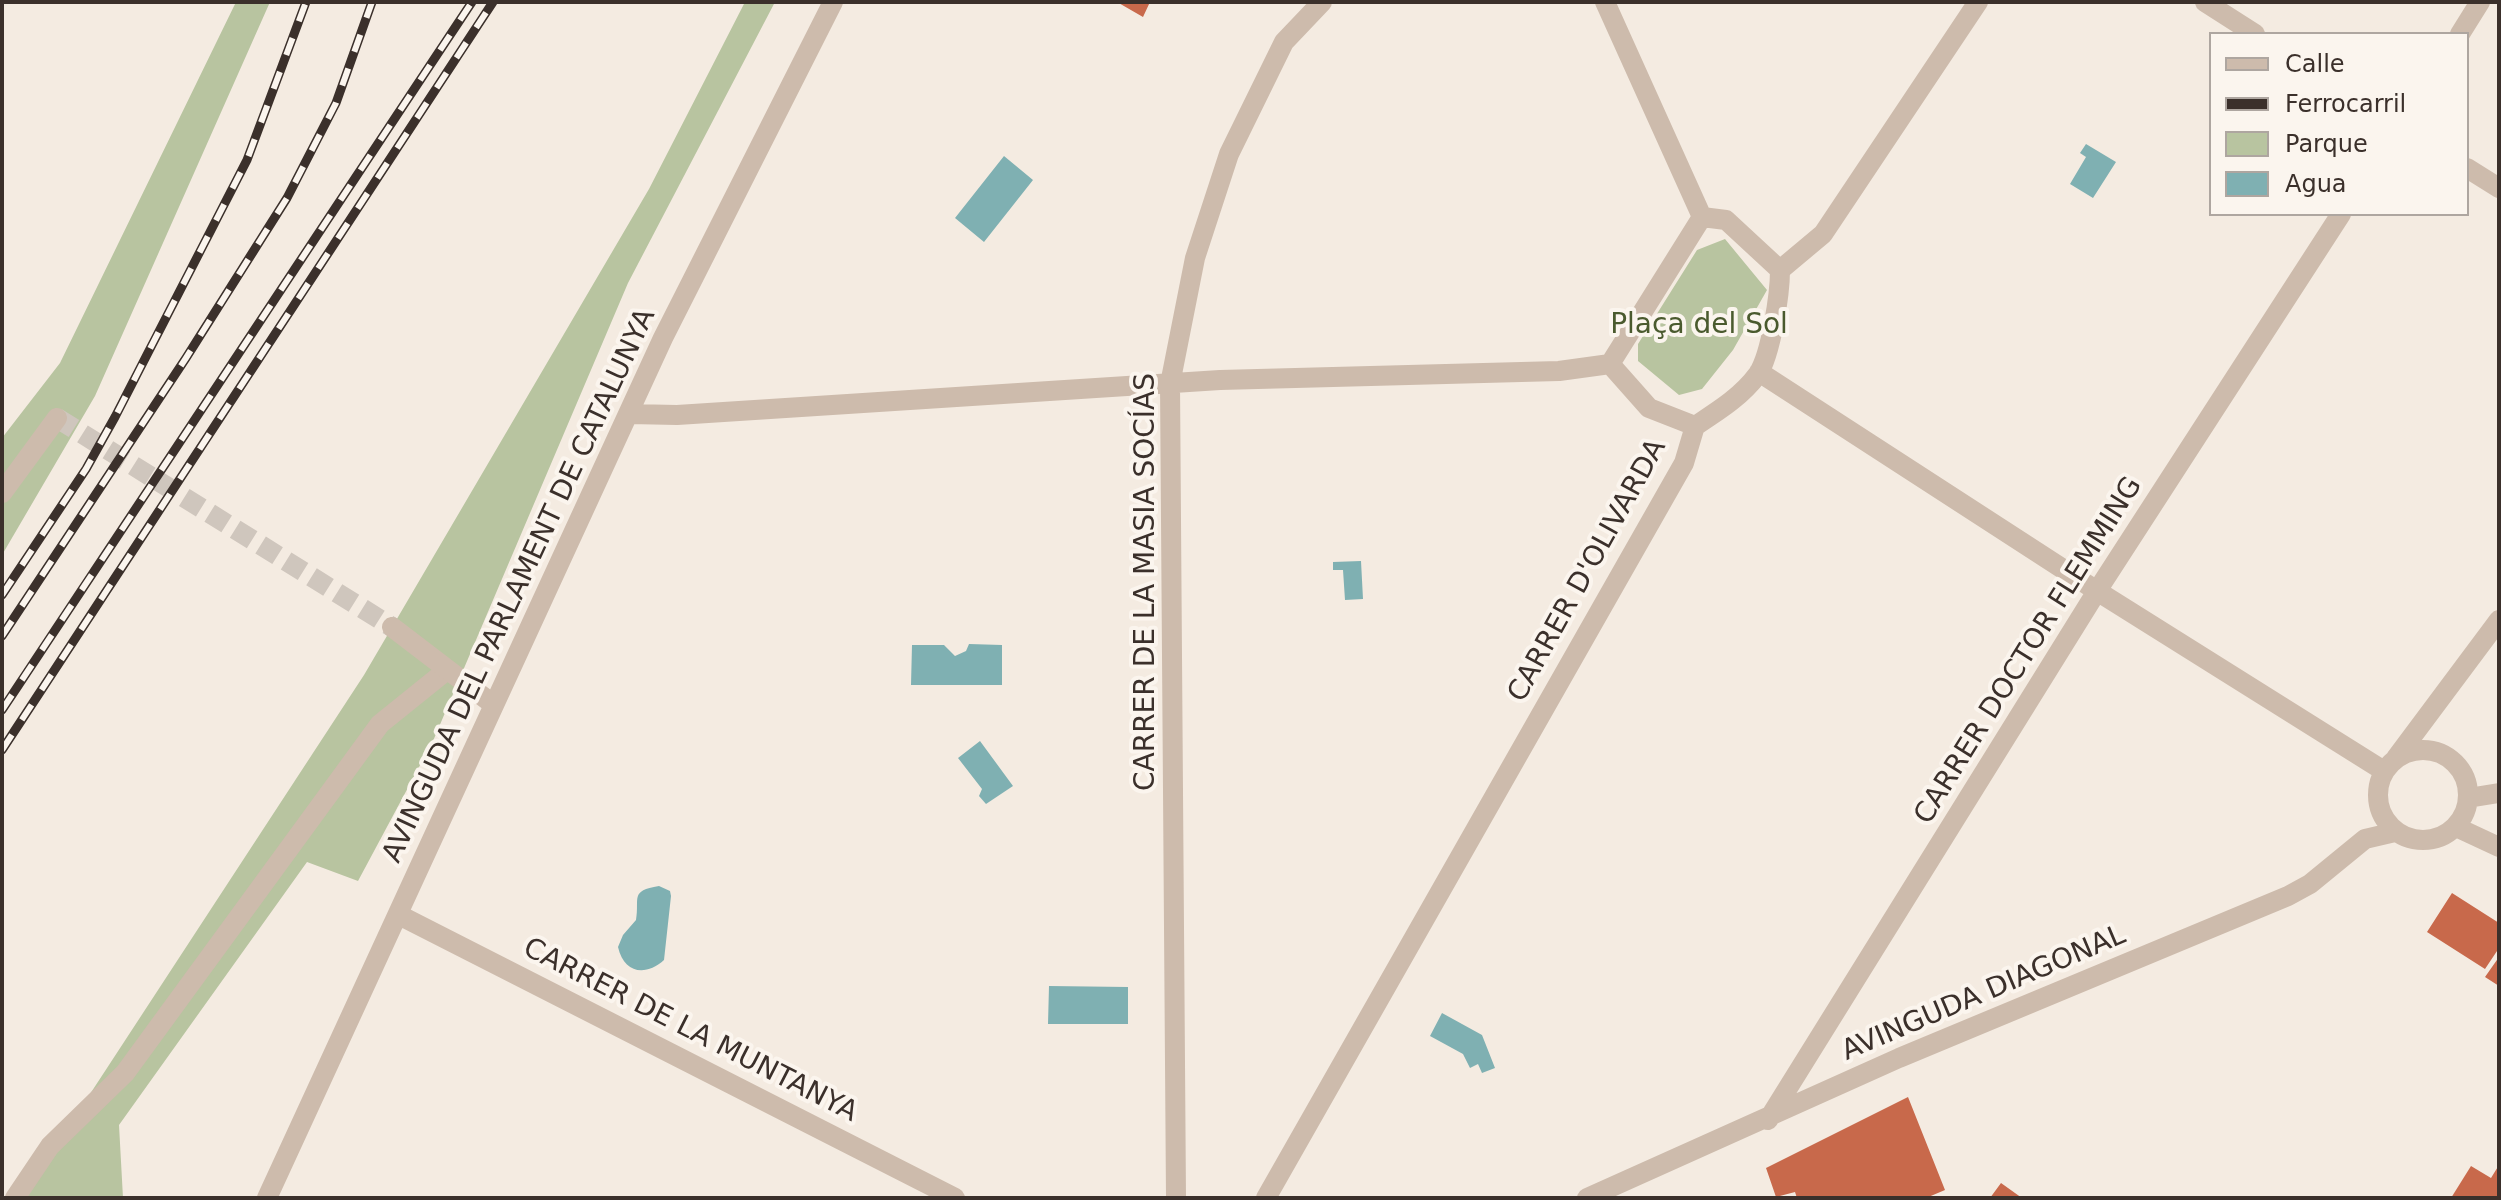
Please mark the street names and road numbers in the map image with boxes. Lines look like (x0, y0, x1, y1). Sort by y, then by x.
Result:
street label: AVINGUDA DEL PARLAMENT DE CATALUNYA (376, 304, 664, 868)
street label: CARRER DE LA MASIA SOCÍAS (1130, 373, 1164, 791)
street label: CARRER D'OLIVARDA (1502, 434, 1674, 708)
street label: CARRER DOCTOR FLEMMING (1908, 471, 2150, 831)
street label: AVINGUDA DIAGONAL (1837, 919, 2131, 1069)
street label: CARRER DE LA MUNTANYA (517, 932, 863, 1130)

